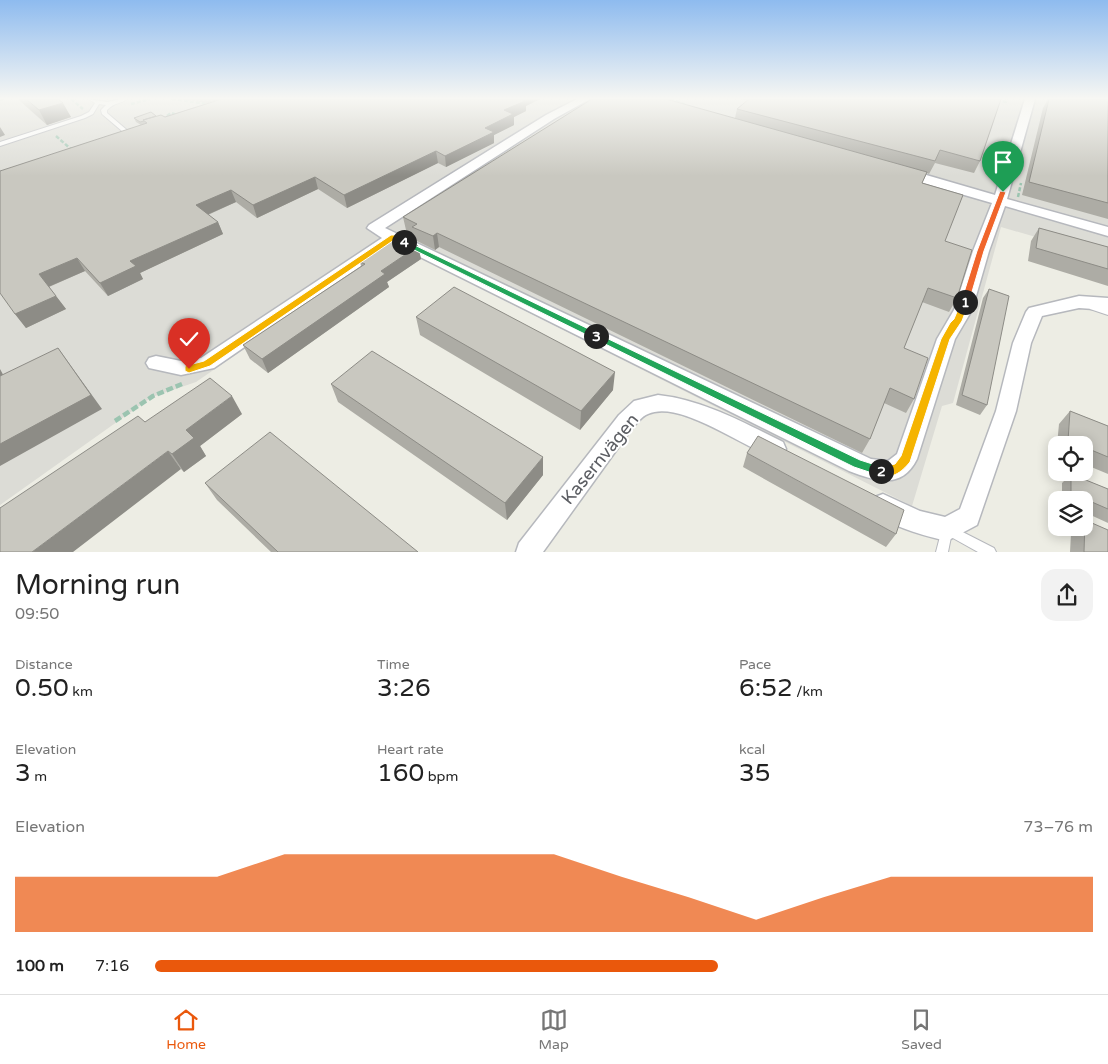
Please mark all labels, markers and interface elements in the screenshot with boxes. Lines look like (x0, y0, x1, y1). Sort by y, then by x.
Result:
pin (982, 141, 1024, 192)
icon: arrive (989, 148, 1017, 176)
pin: 4 (392, 230, 416, 254)
text: 4 (400, 234, 409, 251)
pin: 1 (952, 290, 978, 314)
text: 1 (961, 294, 970, 311)
pin (168, 318, 210, 369)
pin: 3 (584, 324, 608, 348)
icon: check (175, 325, 203, 353)
text: 3 (592, 328, 601, 345)
street label: Kasernvägen (557, 409, 643, 509)
map controls (1048, 436, 1093, 536)
button: locate (1048, 436, 1093, 481)
pin: 2 (868, 458, 894, 484)
text: 2 (877, 463, 886, 480)
button: layers (1048, 491, 1093, 536)
text: Morning run (15, 568, 180, 602)
button: share (1041, 569, 1093, 621)
text: 09:50 (15, 604, 59, 624)
text: Distance (15, 656, 73, 673)
text: Time (377, 656, 410, 673)
text: Pace (739, 656, 771, 673)
text: 0.50 (15, 673, 69, 703)
text: 3:26 (377, 673, 431, 703)
text: 6:52 (739, 673, 793, 703)
text: km (69, 683, 93, 700)
text: /km (793, 683, 823, 700)
text: Elevation (15, 741, 76, 758)
text: Heart rate (377, 741, 444, 758)
text: kcal (739, 741, 765, 758)
text: 3 (15, 758, 31, 788)
text: 160 (377, 758, 424, 788)
text: 35 (739, 758, 770, 788)
text: m (31, 768, 47, 785)
text: bpm (424, 768, 458, 785)
text: Elevation (15, 817, 85, 837)
text: 73–76 m (1023, 817, 1093, 837)
text: 100 m (15, 956, 64, 976)
text: 7:16 (95, 956, 129, 976)
tab: Home (166, 1006, 206, 1053)
tab: Map (538, 1006, 569, 1053)
tab: Saved (901, 1006, 942, 1053)

